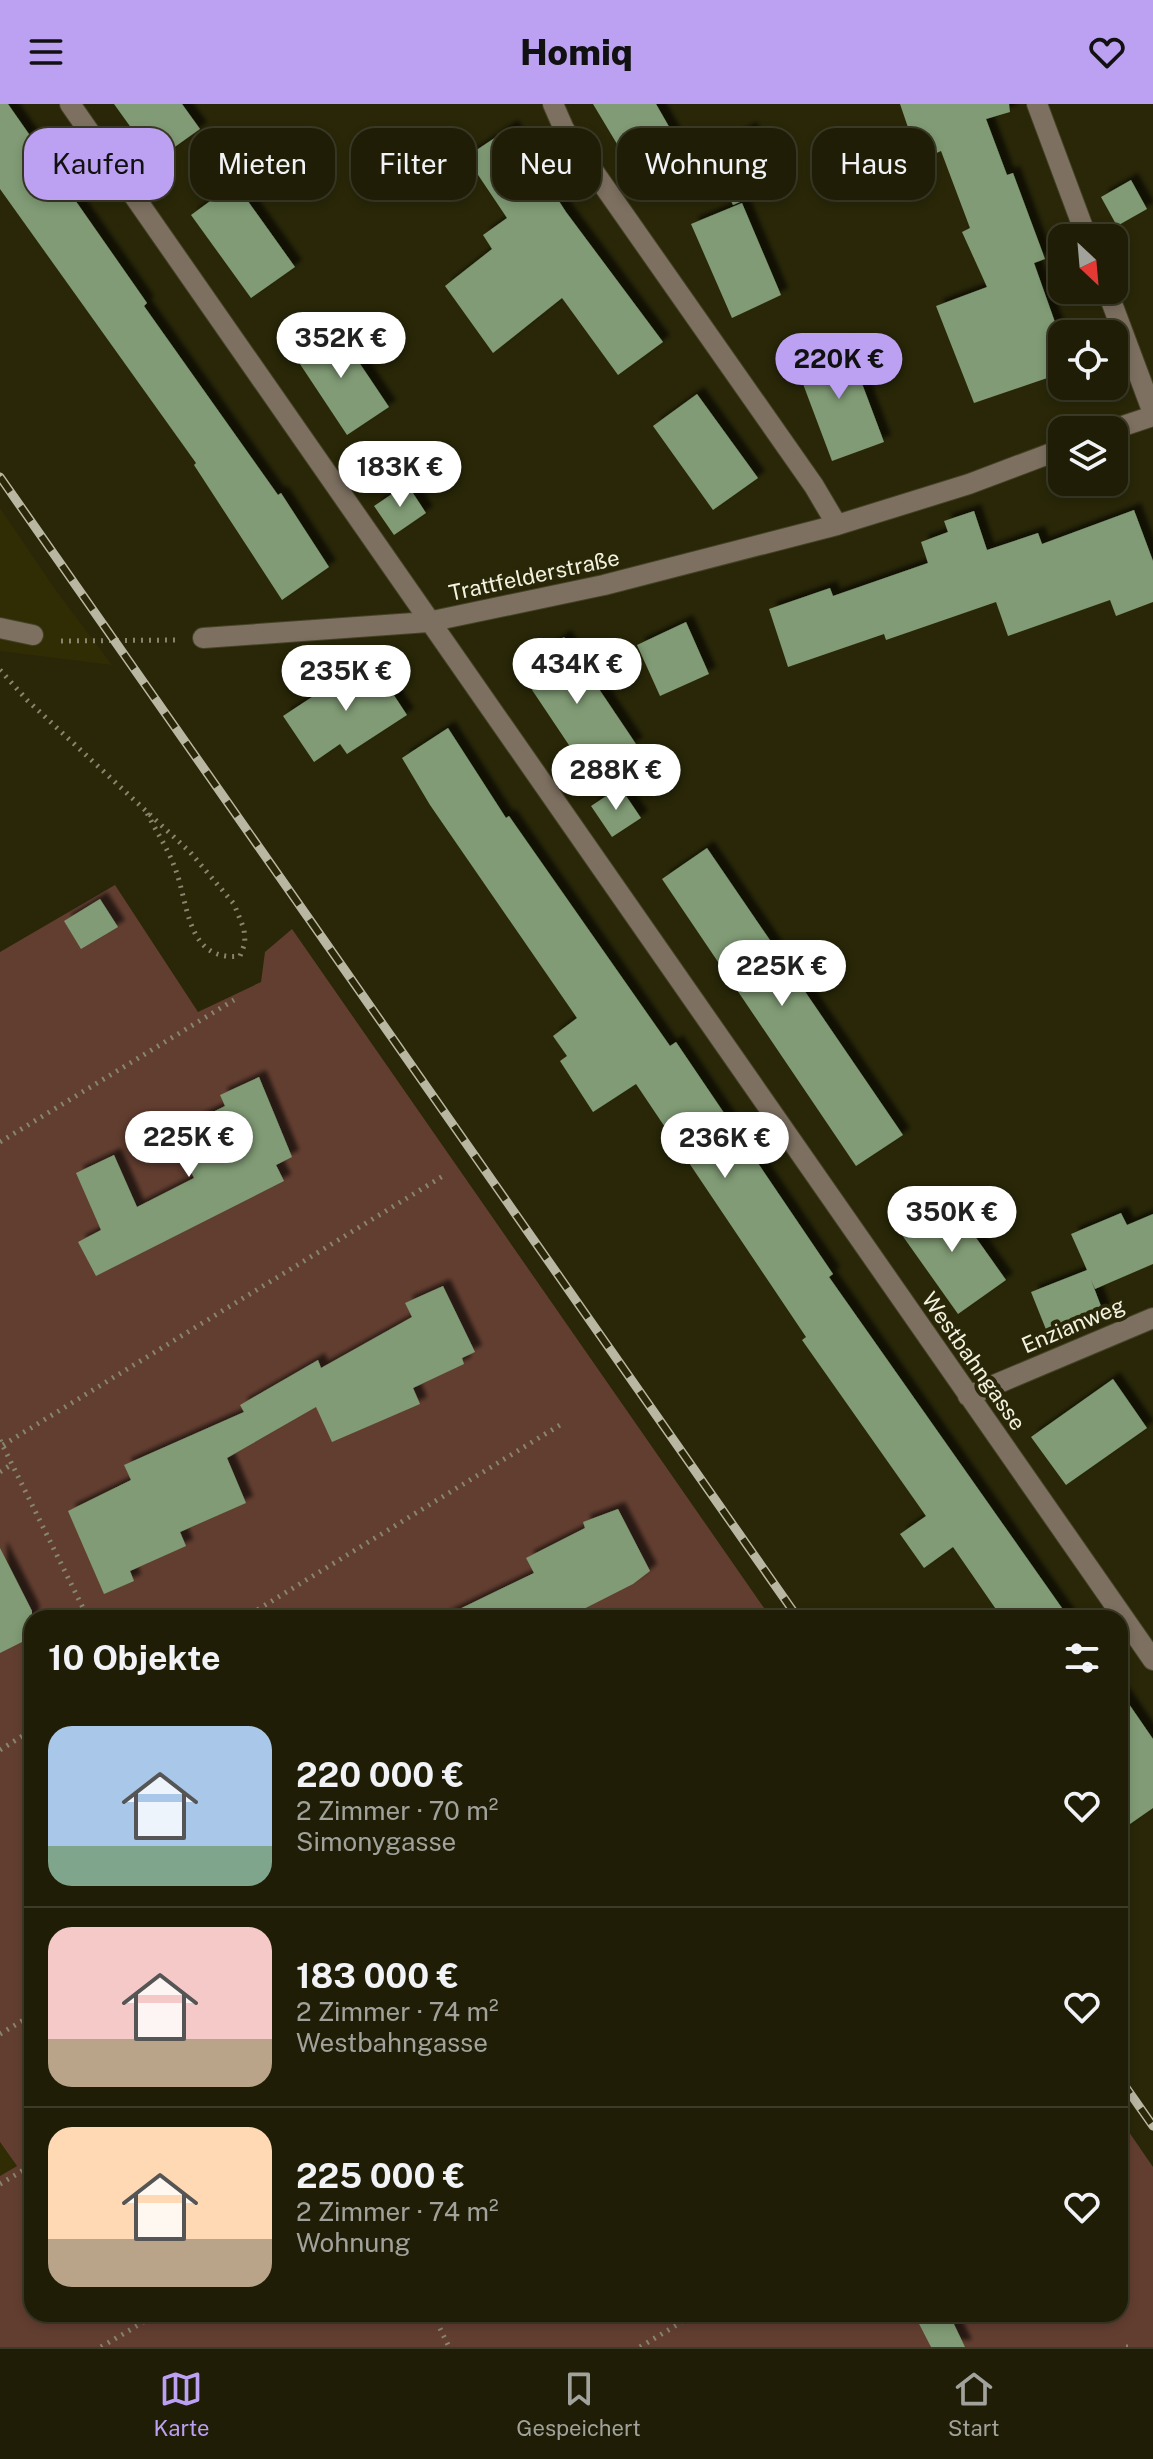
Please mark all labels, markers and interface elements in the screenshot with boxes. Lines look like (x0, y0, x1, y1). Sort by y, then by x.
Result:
icon: menu (24, 30, 68, 74)
icon: heart (1085, 30, 1129, 74)
text: Homiq (520, 31, 633, 73)
chip: Kaufen (24, 128, 174, 200)
chip: Mieten (190, 128, 335, 200)
chip: Filter (351, 128, 476, 200)
chip: Neu (492, 128, 601, 200)
chip: Wohnung (617, 128, 796, 200)
chip: Haus (812, 128, 935, 200)
north arrow (1048, 224, 1128, 304)
map controls (1048, 224, 1128, 496)
pin: 352K € (276, 312, 406, 380)
button: locate (1048, 320, 1128, 400)
text: 352K € (295, 322, 387, 353)
pin: 220K € (774, 333, 904, 401)
text: 220K € (793, 343, 885, 374)
button: layers (1048, 416, 1128, 496)
pin: 183K € (335, 441, 465, 509)
text: 183K € (356, 451, 444, 482)
street label: Trattfelderstraße (446, 544, 622, 606)
pin: 434K € (512, 638, 642, 706)
pin: 235K € (281, 645, 411, 713)
text: 434K € (531, 648, 623, 679)
text: 235K € (300, 655, 392, 686)
pin: 288K € (551, 744, 681, 812)
text: 288K € (570, 754, 662, 785)
pin: 225K € (717, 940, 847, 1008)
text: 225K € (736, 950, 828, 981)
pin: 225K € (124, 1111, 254, 1179)
pin: 236K € (660, 1112, 790, 1180)
text: 225K € (143, 1121, 235, 1152)
text: 236K € (679, 1122, 771, 1153)
pin: 350K € (887, 1186, 1017, 1254)
text: 350K € (905, 1196, 999, 1227)
street label: Westbahngasse (917, 1287, 1031, 1435)
street label: Enzianweg (1018, 1292, 1128, 1358)
icon: filters (1060, 1636, 1104, 1680)
text: 10 Objekte (48, 1638, 221, 1678)
text: 220 000 € (296, 1755, 464, 1795)
icon: home (112, 1758, 208, 1854)
icon: heart (1060, 1784, 1104, 1828)
text: 2 Zimmer · 70 m² (296, 1795, 498, 1826)
text: Simonygasse (296, 1826, 456, 1857)
text: 183 000 € (296, 1956, 459, 1996)
icon: home (112, 1959, 208, 2055)
icon: heart (1060, 1985, 1104, 2029)
text: 2 Zimmer · 74 m² (296, 1996, 498, 2027)
text: Westbahngasse (296, 2027, 488, 2058)
text: 225 000 € (296, 2156, 465, 2196)
icon: home (112, 2159, 208, 2255)
icon: heart (1060, 2185, 1104, 2229)
text: 2 Zimmer · 74 m² (296, 2196, 498, 2227)
text: Wohnung (296, 2227, 411, 2258)
tab: Karte (153, 2367, 209, 2441)
tab: Gespeichert (516, 2367, 641, 2441)
tab: Start (948, 2367, 1000, 2441)

